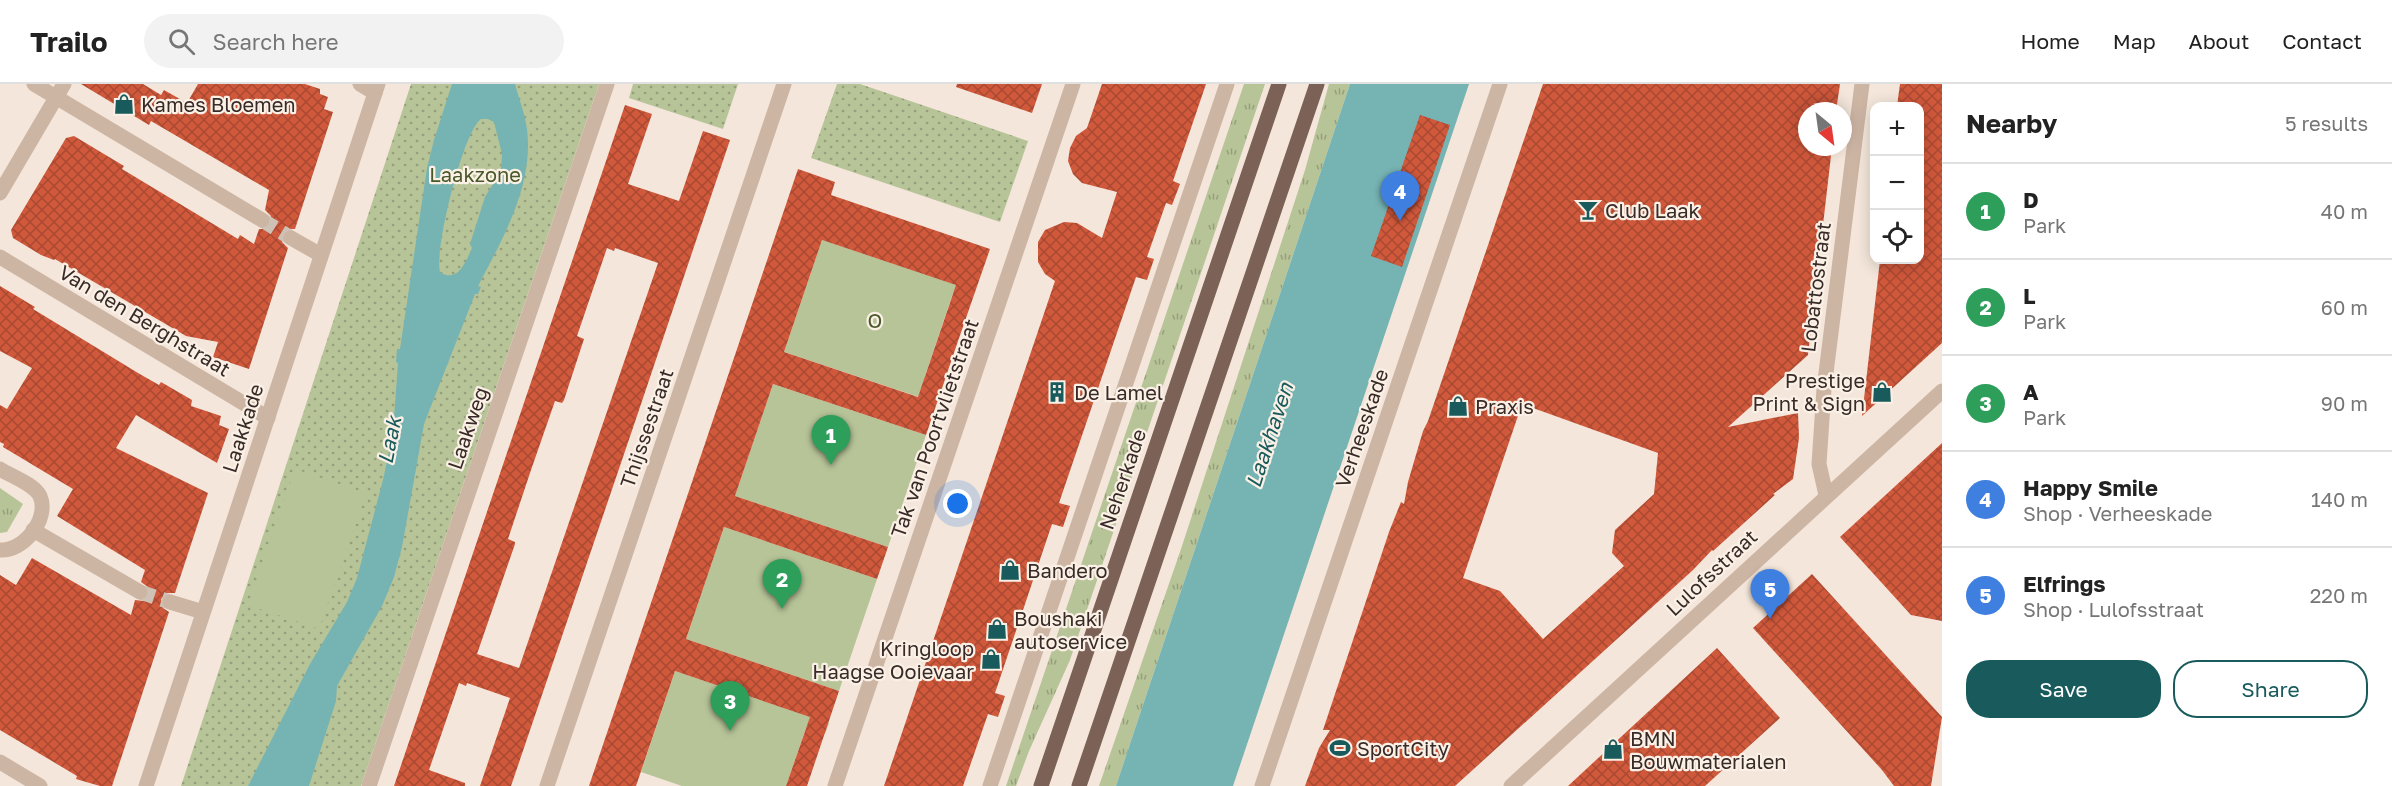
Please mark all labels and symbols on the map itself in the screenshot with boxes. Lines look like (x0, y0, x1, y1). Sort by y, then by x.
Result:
shop icon: Kames Bloemen (112, 92, 136, 116)
place label: Kames Bloemen (141, 92, 296, 116)
north arrow (1798, 102, 1852, 156)
park label: Laakzone (429, 162, 521, 186)
pin: 4 (1380, 172, 1420, 221)
bar icon: Club Laak (1576, 198, 1600, 222)
place label: Club Laak (1605, 198, 1700, 222)
street label: Lobattostraat (1795, 221, 1835, 353)
street label: Van den Berghstraat (55, 259, 235, 381)
park label: O (868, 308, 882, 332)
street label: Tak van Poortvlietstraat (885, 315, 983, 541)
street label: Thijssestraat (614, 365, 678, 491)
street label: Verheeskade (1329, 365, 1393, 491)
place label: Prestige Print & Sign (1752, 368, 1865, 415)
water label: Laakhaven (1240, 378, 1298, 491)
building icon: De Lamel (1045, 380, 1069, 404)
place label: De Lamel (1074, 380, 1163, 404)
shop icon: Prestige Print & Sign (1870, 380, 1894, 404)
street label: Laakkade (216, 381, 268, 475)
street label: Laakweg (442, 384, 492, 472)
shop icon: Praxis (1446, 394, 1470, 418)
place label: Praxis (1475, 394, 1534, 418)
water label: Laak (372, 412, 407, 466)
pin: 1 (812, 416, 850, 465)
street label: Neherkade (1094, 426, 1150, 532)
your location (943, 489, 972, 518)
street label: Lulofsstraat (1661, 524, 1761, 620)
shop icon: Bandero (998, 558, 1022, 582)
place label: Bandero (1027, 558, 1108, 582)
pin: 2 (762, 560, 802, 609)
pin: 5 (1750, 570, 1790, 619)
place label: Boushaki autoservice (1014, 606, 1127, 653)
shop icon: Boushaki autoservice (985, 617, 1009, 641)
place label: Kringloop Haagse Ooievaar (812, 636, 974, 683)
shop icon: Kringloop Haagse Ooievaar (979, 647, 1003, 671)
pin: 3 (710, 682, 750, 731)
place label: BMN Bouwmaterialen (1630, 726, 1787, 773)
sports icon: SportCity (1328, 736, 1352, 760)
place label: SportCity (1357, 736, 1449, 760)
shop icon: BMN Bouwmaterialen (1601, 737, 1625, 761)

